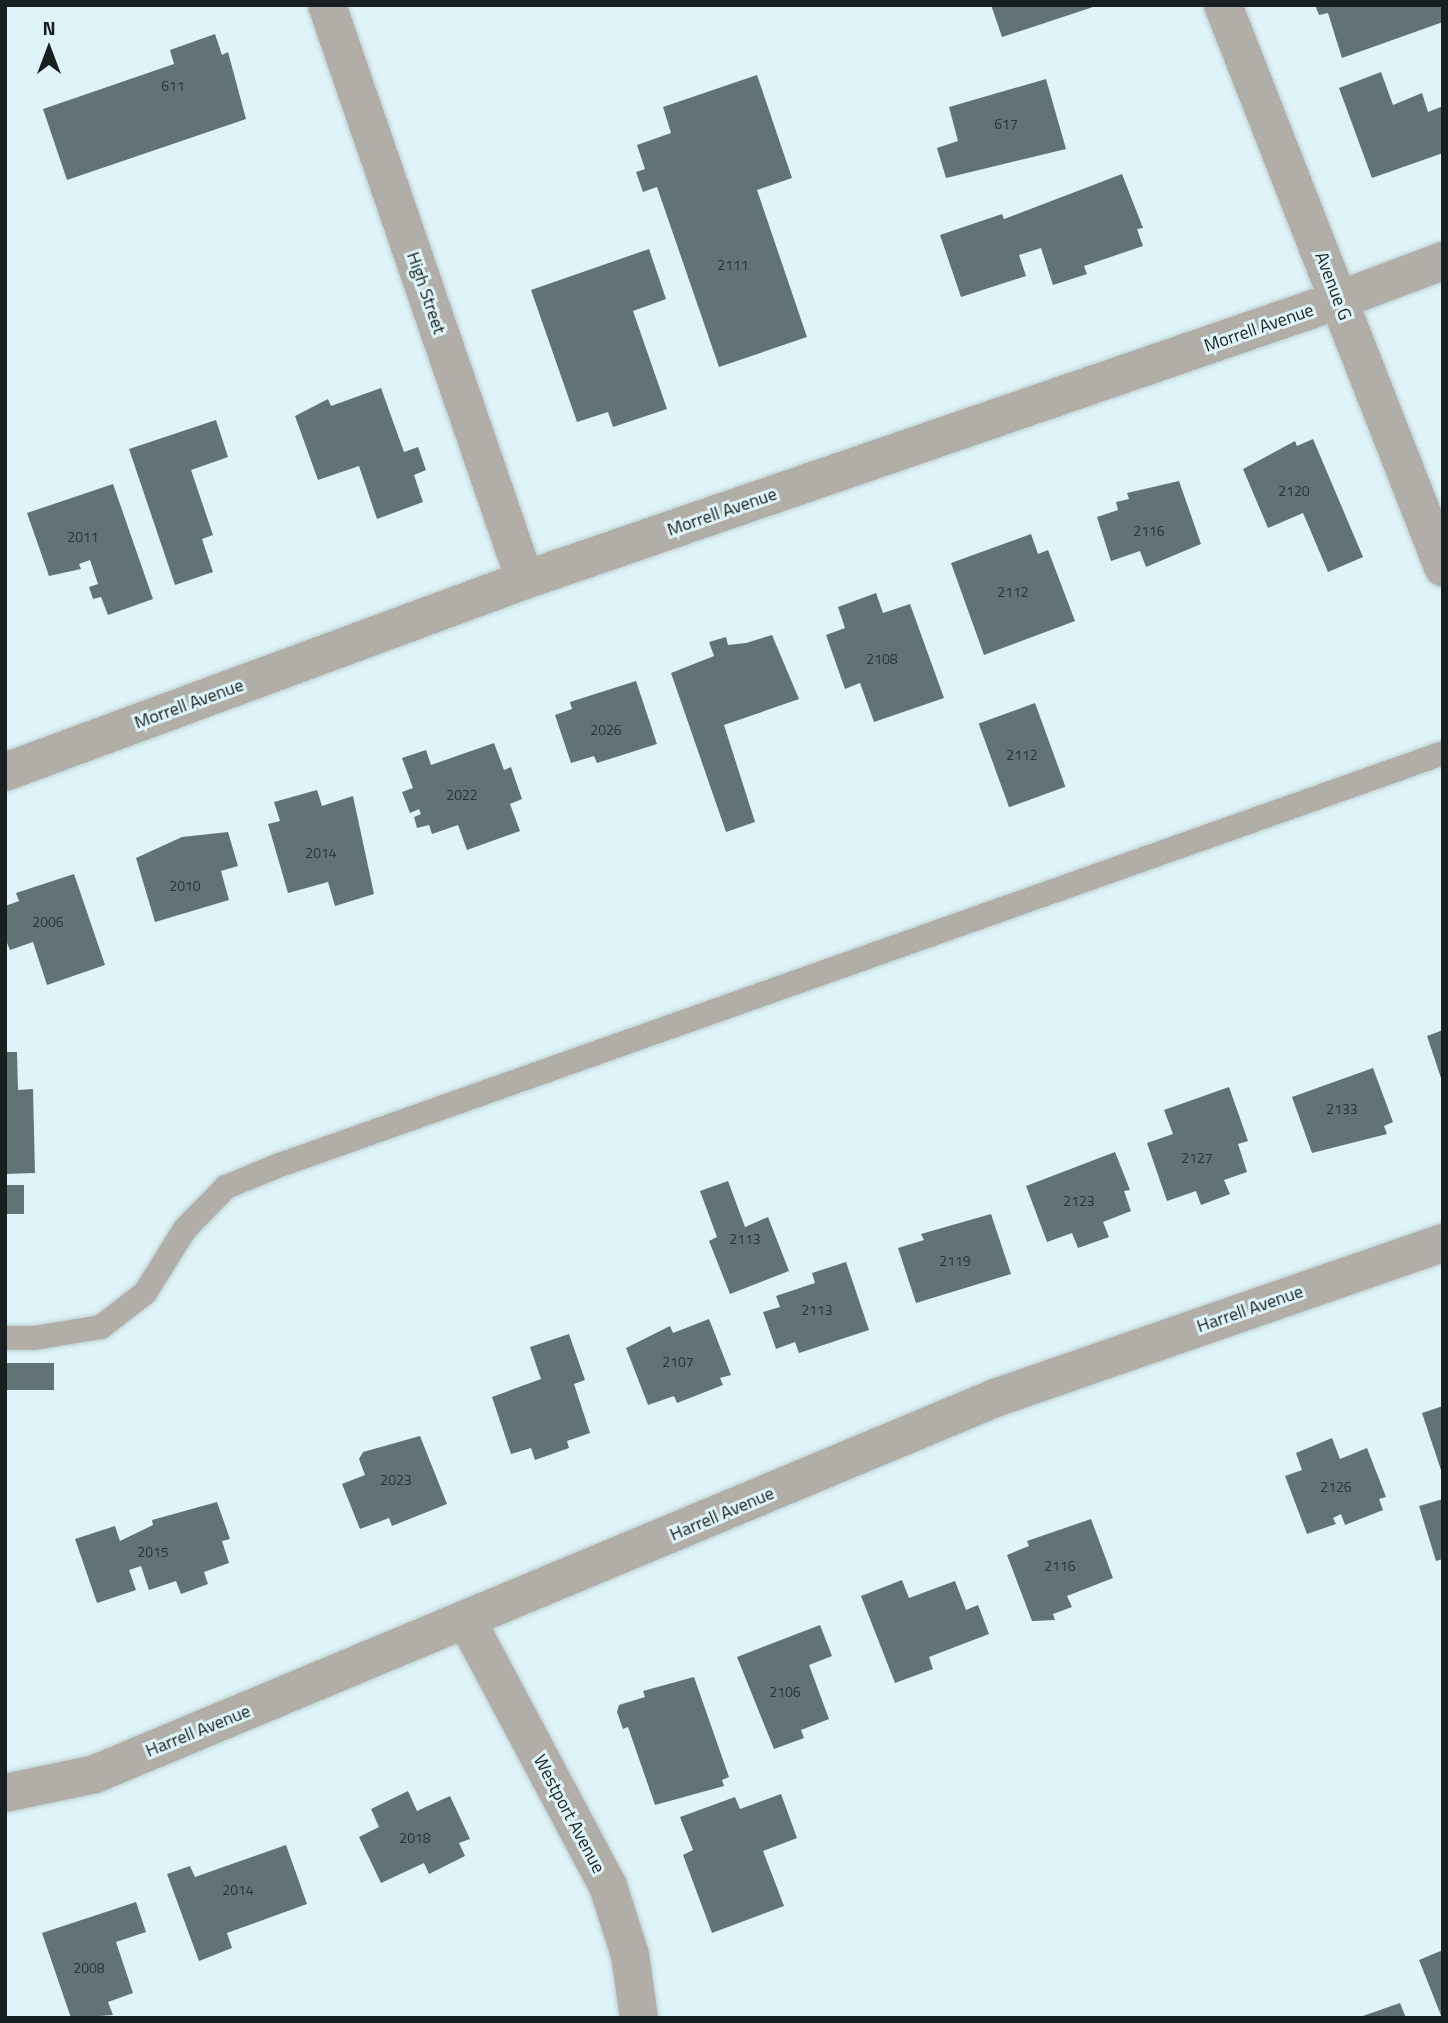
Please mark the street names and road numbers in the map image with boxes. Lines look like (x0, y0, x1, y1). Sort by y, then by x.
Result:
street label: High Street (402, 249, 450, 337)
street label: Avenue G (1310, 249, 1356, 323)
street label: Morrell Avenue (1201, 299, 1317, 357)
street label: Morrell Avenue (664, 483, 780, 541)
street label: Morrell Avenue (132, 674, 246, 734)
street label: Harrell Avenue (1194, 1281, 1306, 1337)
street label: Harrell Avenue (667, 1482, 777, 1546)
street label: Harrell Avenue (142, 1700, 254, 1762)
street label: Westport Avenue (529, 1751, 609, 1877)

